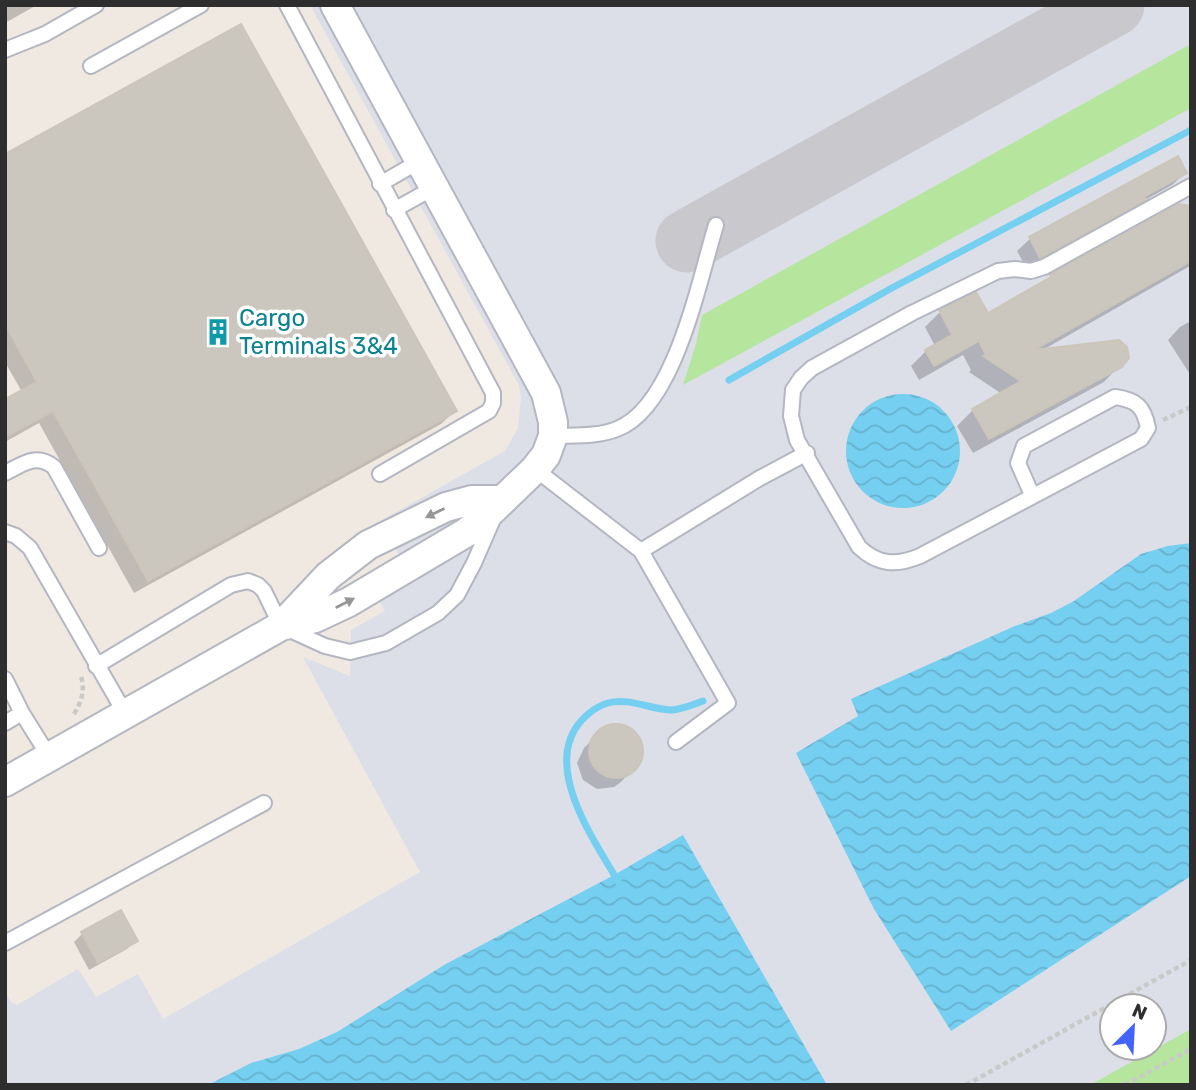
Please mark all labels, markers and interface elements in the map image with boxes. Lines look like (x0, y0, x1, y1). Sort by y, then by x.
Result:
place label: Cargo Terminals 3&4 (239, 304, 398, 360)
building icon: Cargo Terminals 3&4 (203, 317, 233, 347)
one-way arrow (425, 507, 445, 518)
one-way arrow (335, 598, 355, 609)
north arrow (1098, 992, 1168, 1062)
text: N (1129, 999, 1151, 1025)

